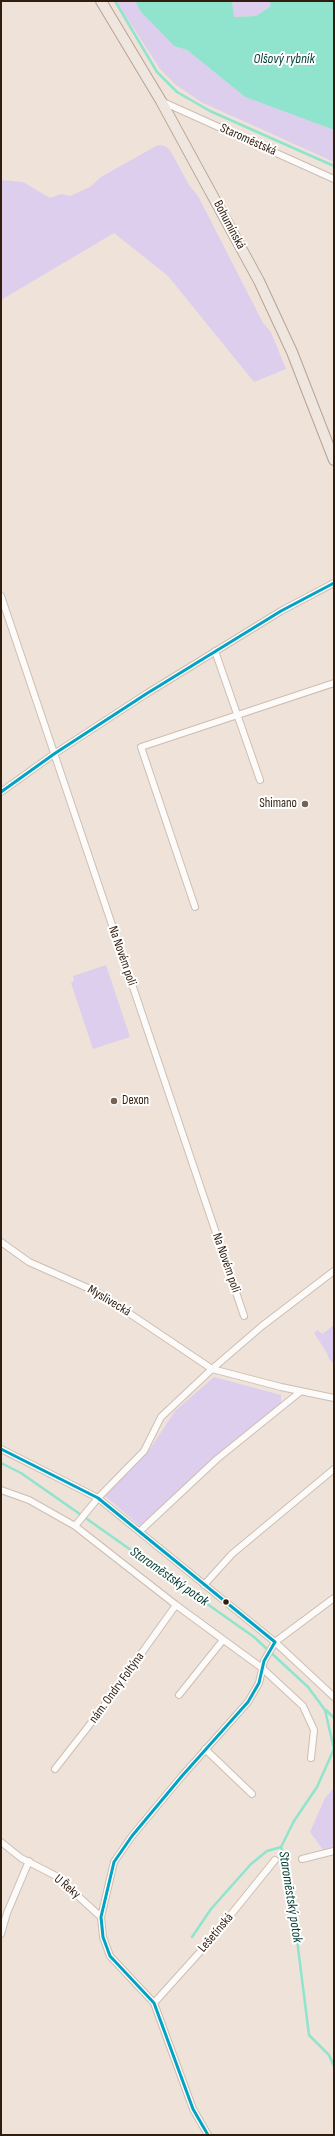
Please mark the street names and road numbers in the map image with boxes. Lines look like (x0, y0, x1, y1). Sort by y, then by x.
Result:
street label: Staroměstská (217, 121, 279, 159)
street label: Bohumínská (210, 198, 248, 252)
street label: Na Novém poli (105, 924, 139, 988)
street label: Na Novém poli (209, 1231, 243, 1295)
street label: Myslivecká (84, 1282, 134, 1320)
street label: nám. Ondry Foltýna (86, 1649, 148, 1727)
street label: U Řeky (51, 1872, 83, 1902)
street label: Lešetínská (195, 1910, 237, 1956)

